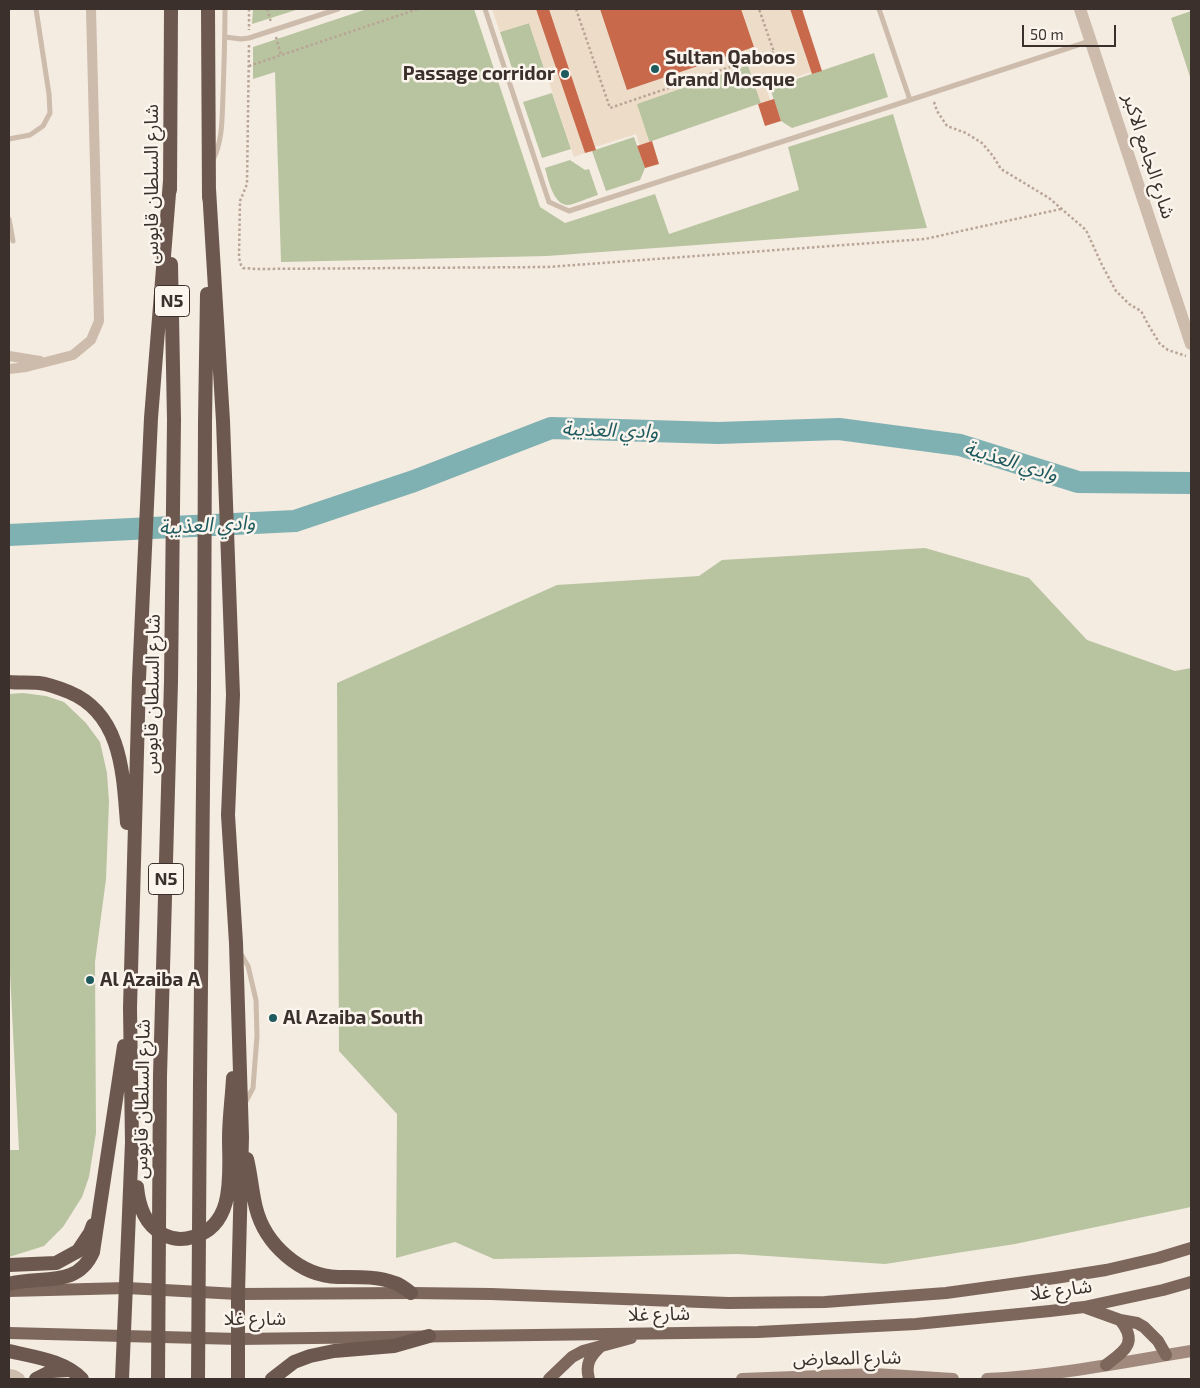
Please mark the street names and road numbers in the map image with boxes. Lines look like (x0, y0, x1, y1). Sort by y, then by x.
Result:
street label: شارع الجامع الاكبر (1118, 91, 1180, 221)
street label: شارع السلطان قابوس (141, 104, 163, 264)
road number: N5 (154, 286, 190, 316)
street label: شارع السلطان قابوس (139, 614, 165, 774)
road number: N5 (148, 864, 184, 894)
street label: شارع السلطان قابوس (129, 1019, 155, 1179)
street label: شارع غلا (1029, 1274, 1093, 1306)
street label: شارع غلا (628, 1302, 690, 1326)
street label: شارع غلا (224, 1308, 286, 1330)
street label: شارع المعارض (793, 1346, 901, 1370)

